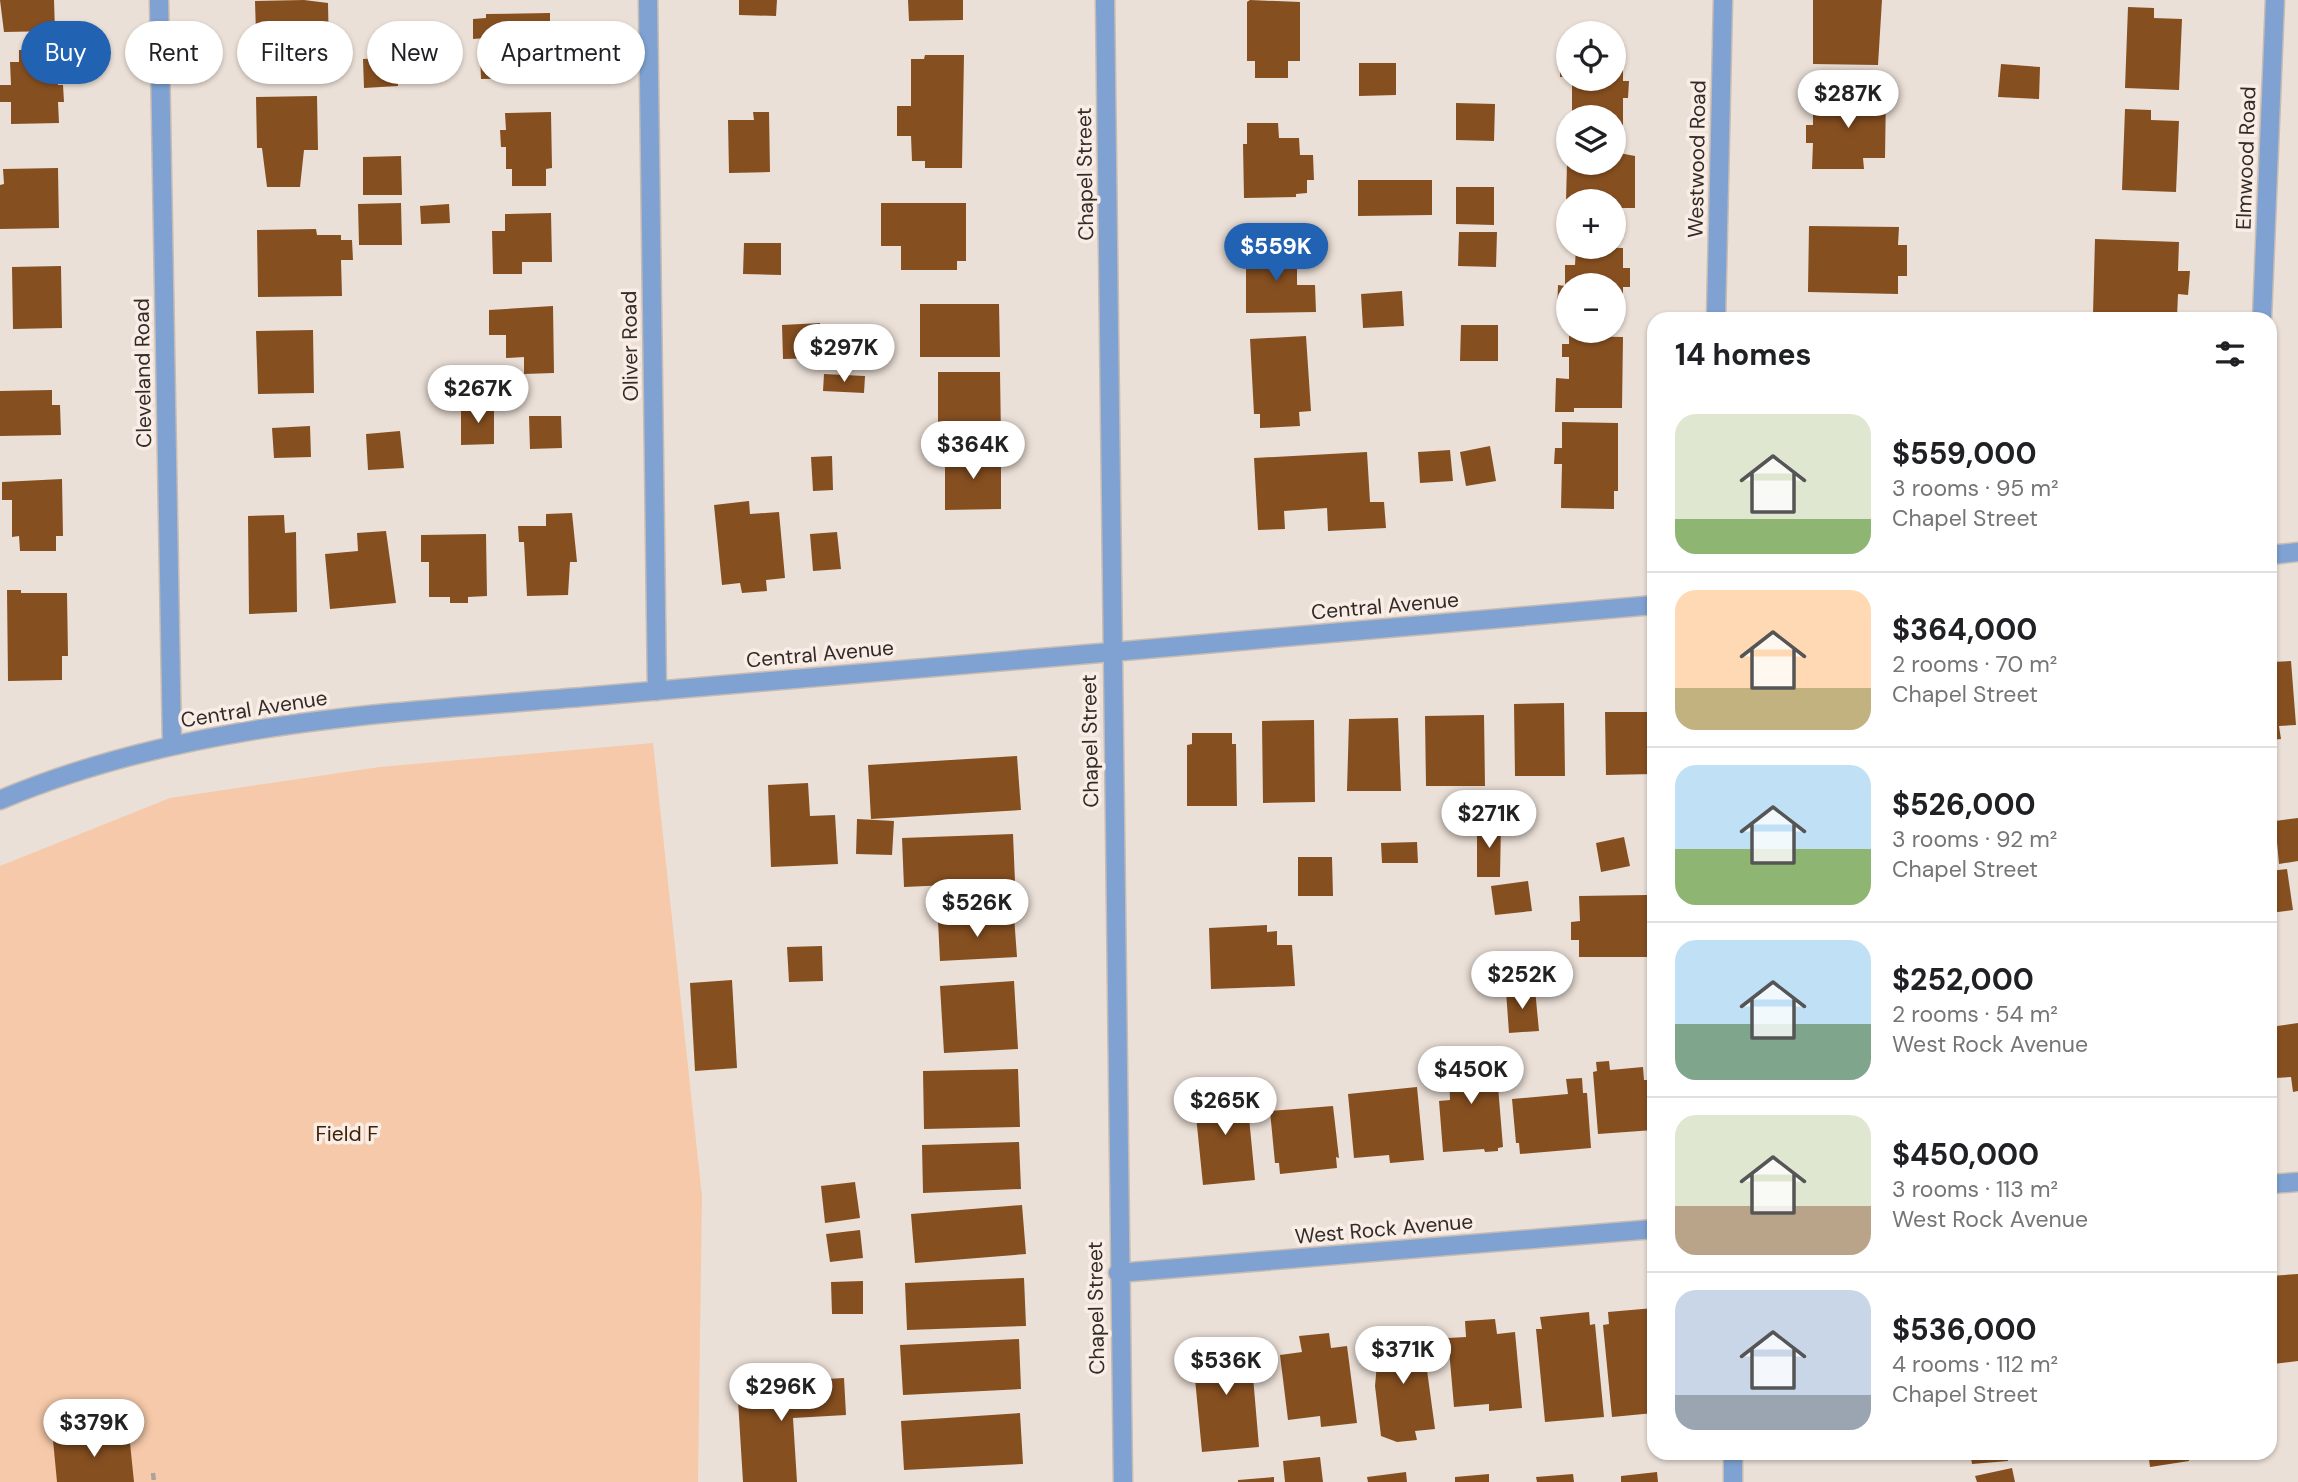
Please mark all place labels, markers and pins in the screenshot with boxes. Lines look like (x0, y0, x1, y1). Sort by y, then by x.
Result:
pin: $287K (1799, 71, 1897, 130)
pin: $559K (1227, 224, 1325, 283)
pin: $297K (795, 324, 893, 384)
pin: $267K (429, 366, 527, 425)
pin: $364K (924, 421, 1022, 481)
pin: $271K (1440, 790, 1538, 850)
pin: $526K (928, 880, 1026, 939)
pin: $252K (1473, 951, 1571, 1011)
pin: $450K (1422, 1046, 1520, 1106)
pin: $265K (1176, 1078, 1274, 1137)
pin: $371K (1354, 1326, 1452, 1386)
pin: $536K (1177, 1338, 1275, 1397)
pin: $296K (732, 1364, 830, 1423)
pin: $379K (45, 1400, 143, 1459)

